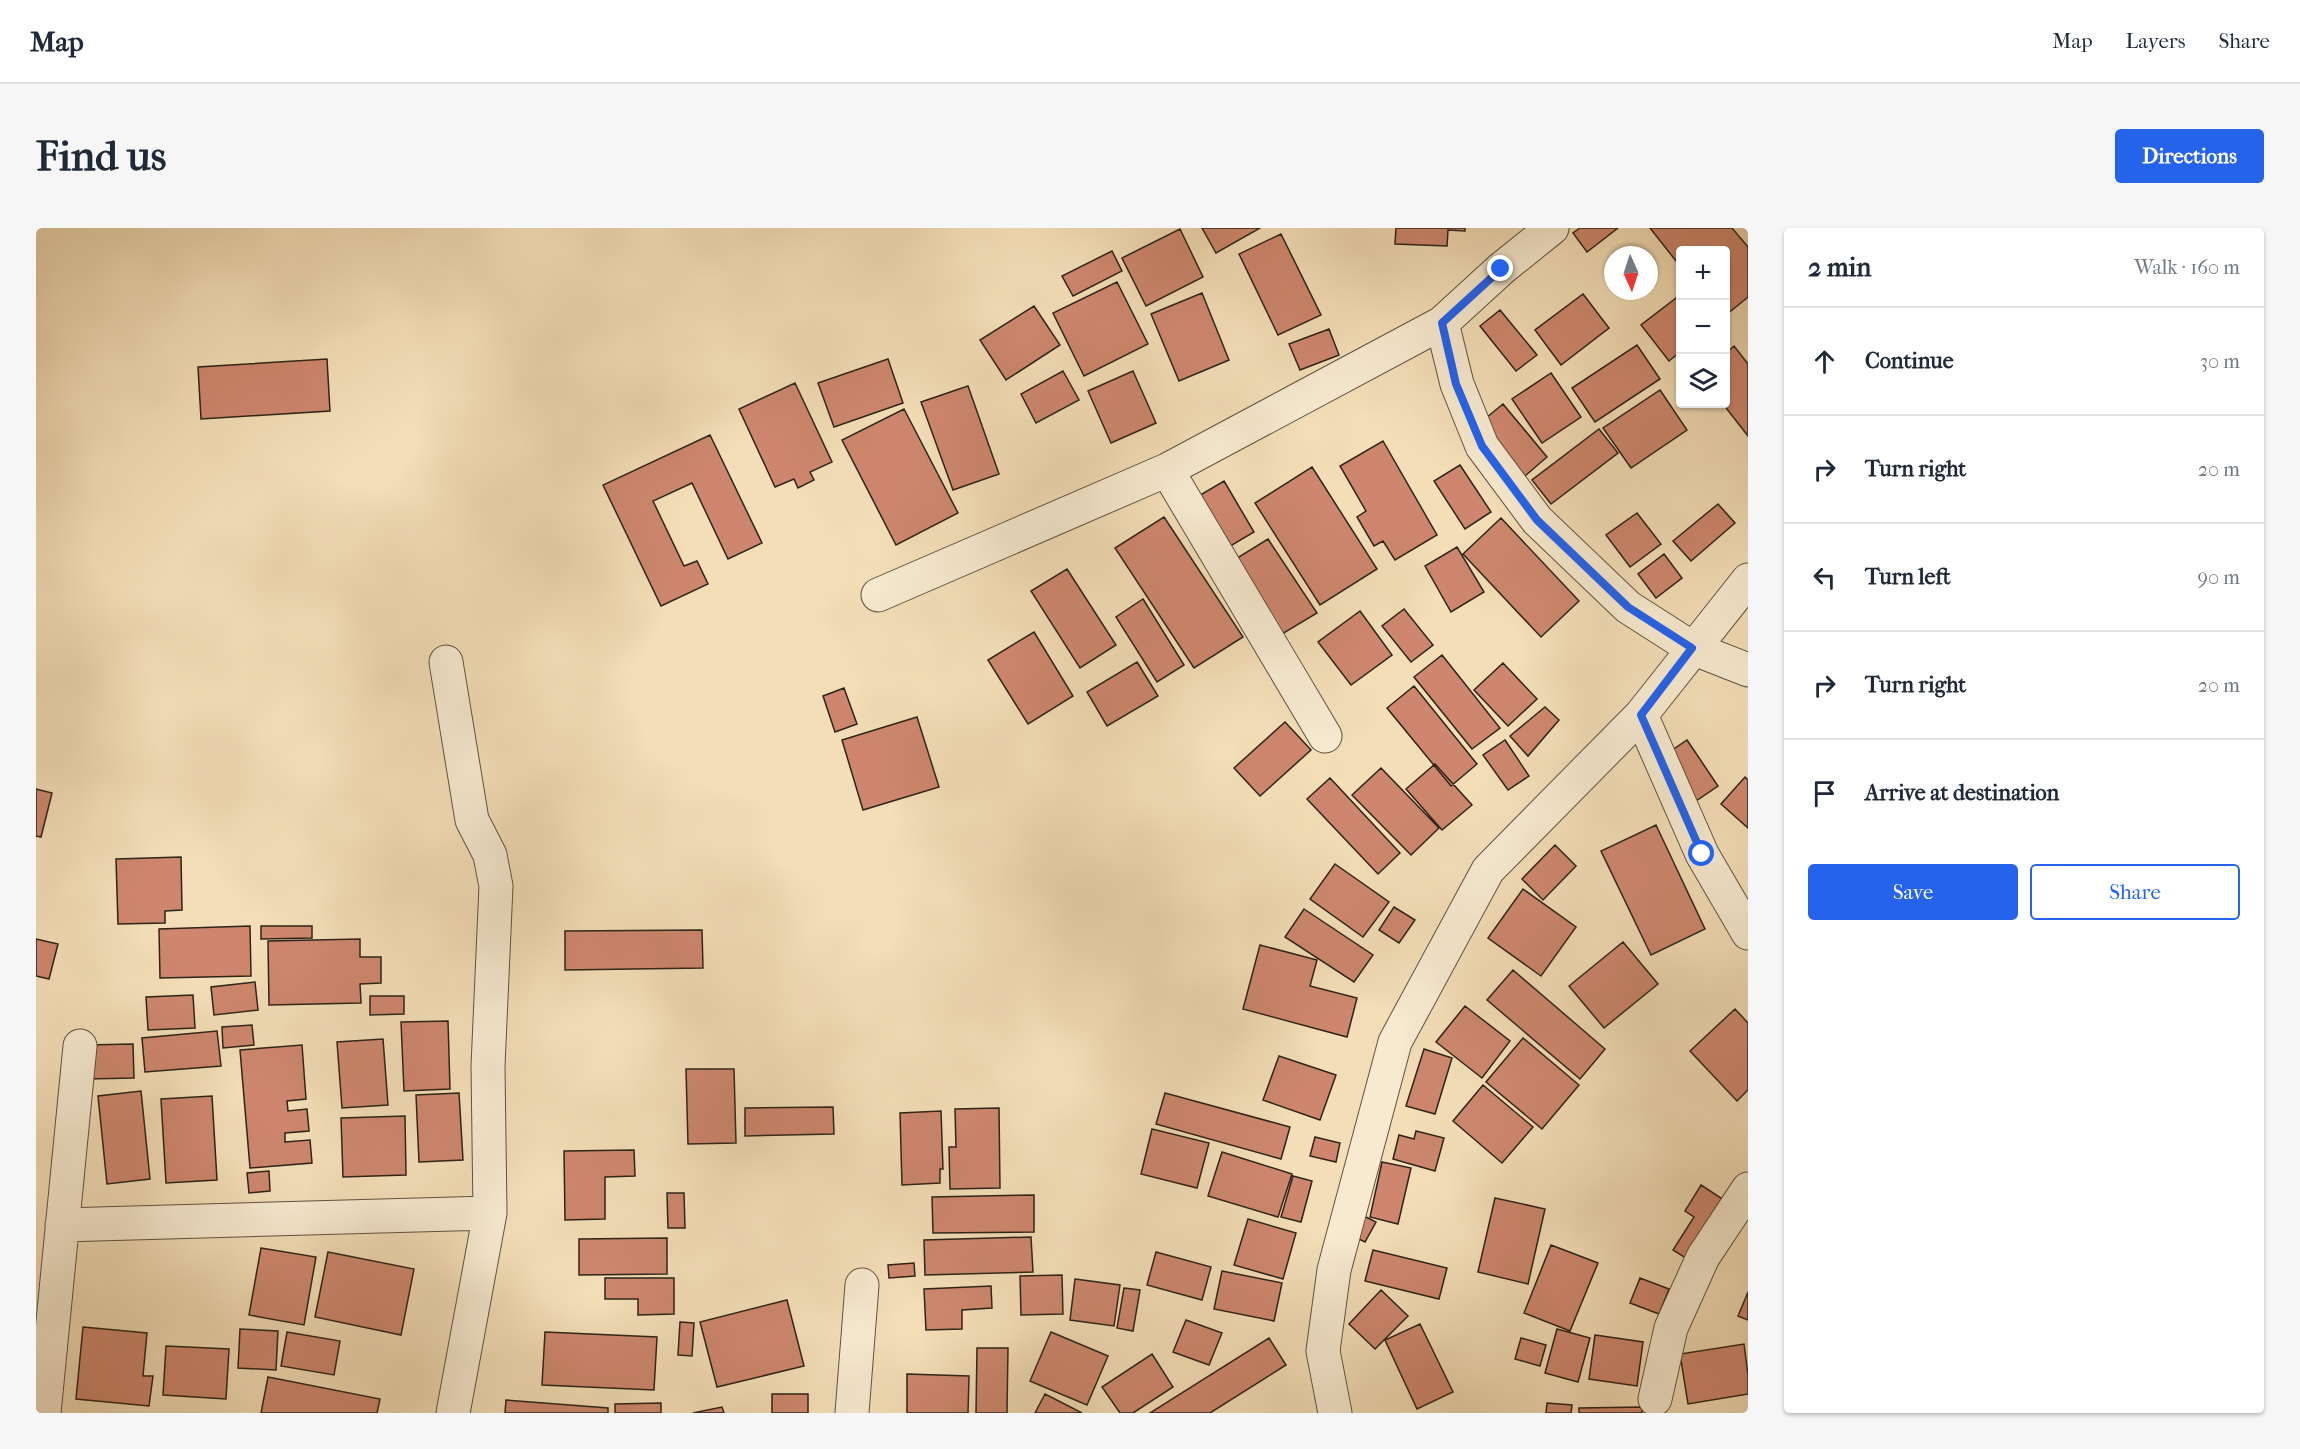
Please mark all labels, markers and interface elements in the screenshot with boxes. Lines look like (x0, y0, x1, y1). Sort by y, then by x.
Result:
text: Map (30, 25, 84, 58)
text: Map (2052, 29, 2093, 53)
text: Layers (2126, 29, 2185, 53)
text: Share (2218, 29, 2270, 53)
button: Directions (2115, 129, 2264, 183)
text: Find us (36, 132, 166, 181)
north arrow (1604, 246, 1658, 300)
map controls (1676, 246, 1730, 408)
button: + (1676, 246, 1730, 300)
text: 2 min (1808, 252, 1871, 283)
route end (1487, 255, 1513, 281)
text: Walk · 160 m (2134, 256, 2240, 279)
button: − (1676, 300, 1730, 354)
icon: ahead (1808, 345, 1841, 378)
text: Continue (1865, 348, 1954, 374)
text: 30 m (2200, 350, 2240, 373)
button: layers (1676, 354, 1730, 408)
icon: right (1808, 453, 1841, 486)
text: Turn right (1865, 456, 1966, 482)
text: 20 m (2198, 458, 2240, 481)
icon: left (1808, 561, 1841, 594)
text: Turn left (1865, 564, 1951, 590)
text: 90 m (2198, 566, 2240, 589)
icon: right (1808, 669, 1841, 702)
text: Turn right (1865, 672, 1966, 698)
text: 20 m (2198, 674, 2240, 697)
icon: arrive (1808, 777, 1841, 810)
text: Arrive at destination (1865, 780, 2059, 806)
route start (1688, 840, 1714, 866)
button: Save (1808, 864, 2018, 920)
button: Share (2030, 864, 2240, 920)

